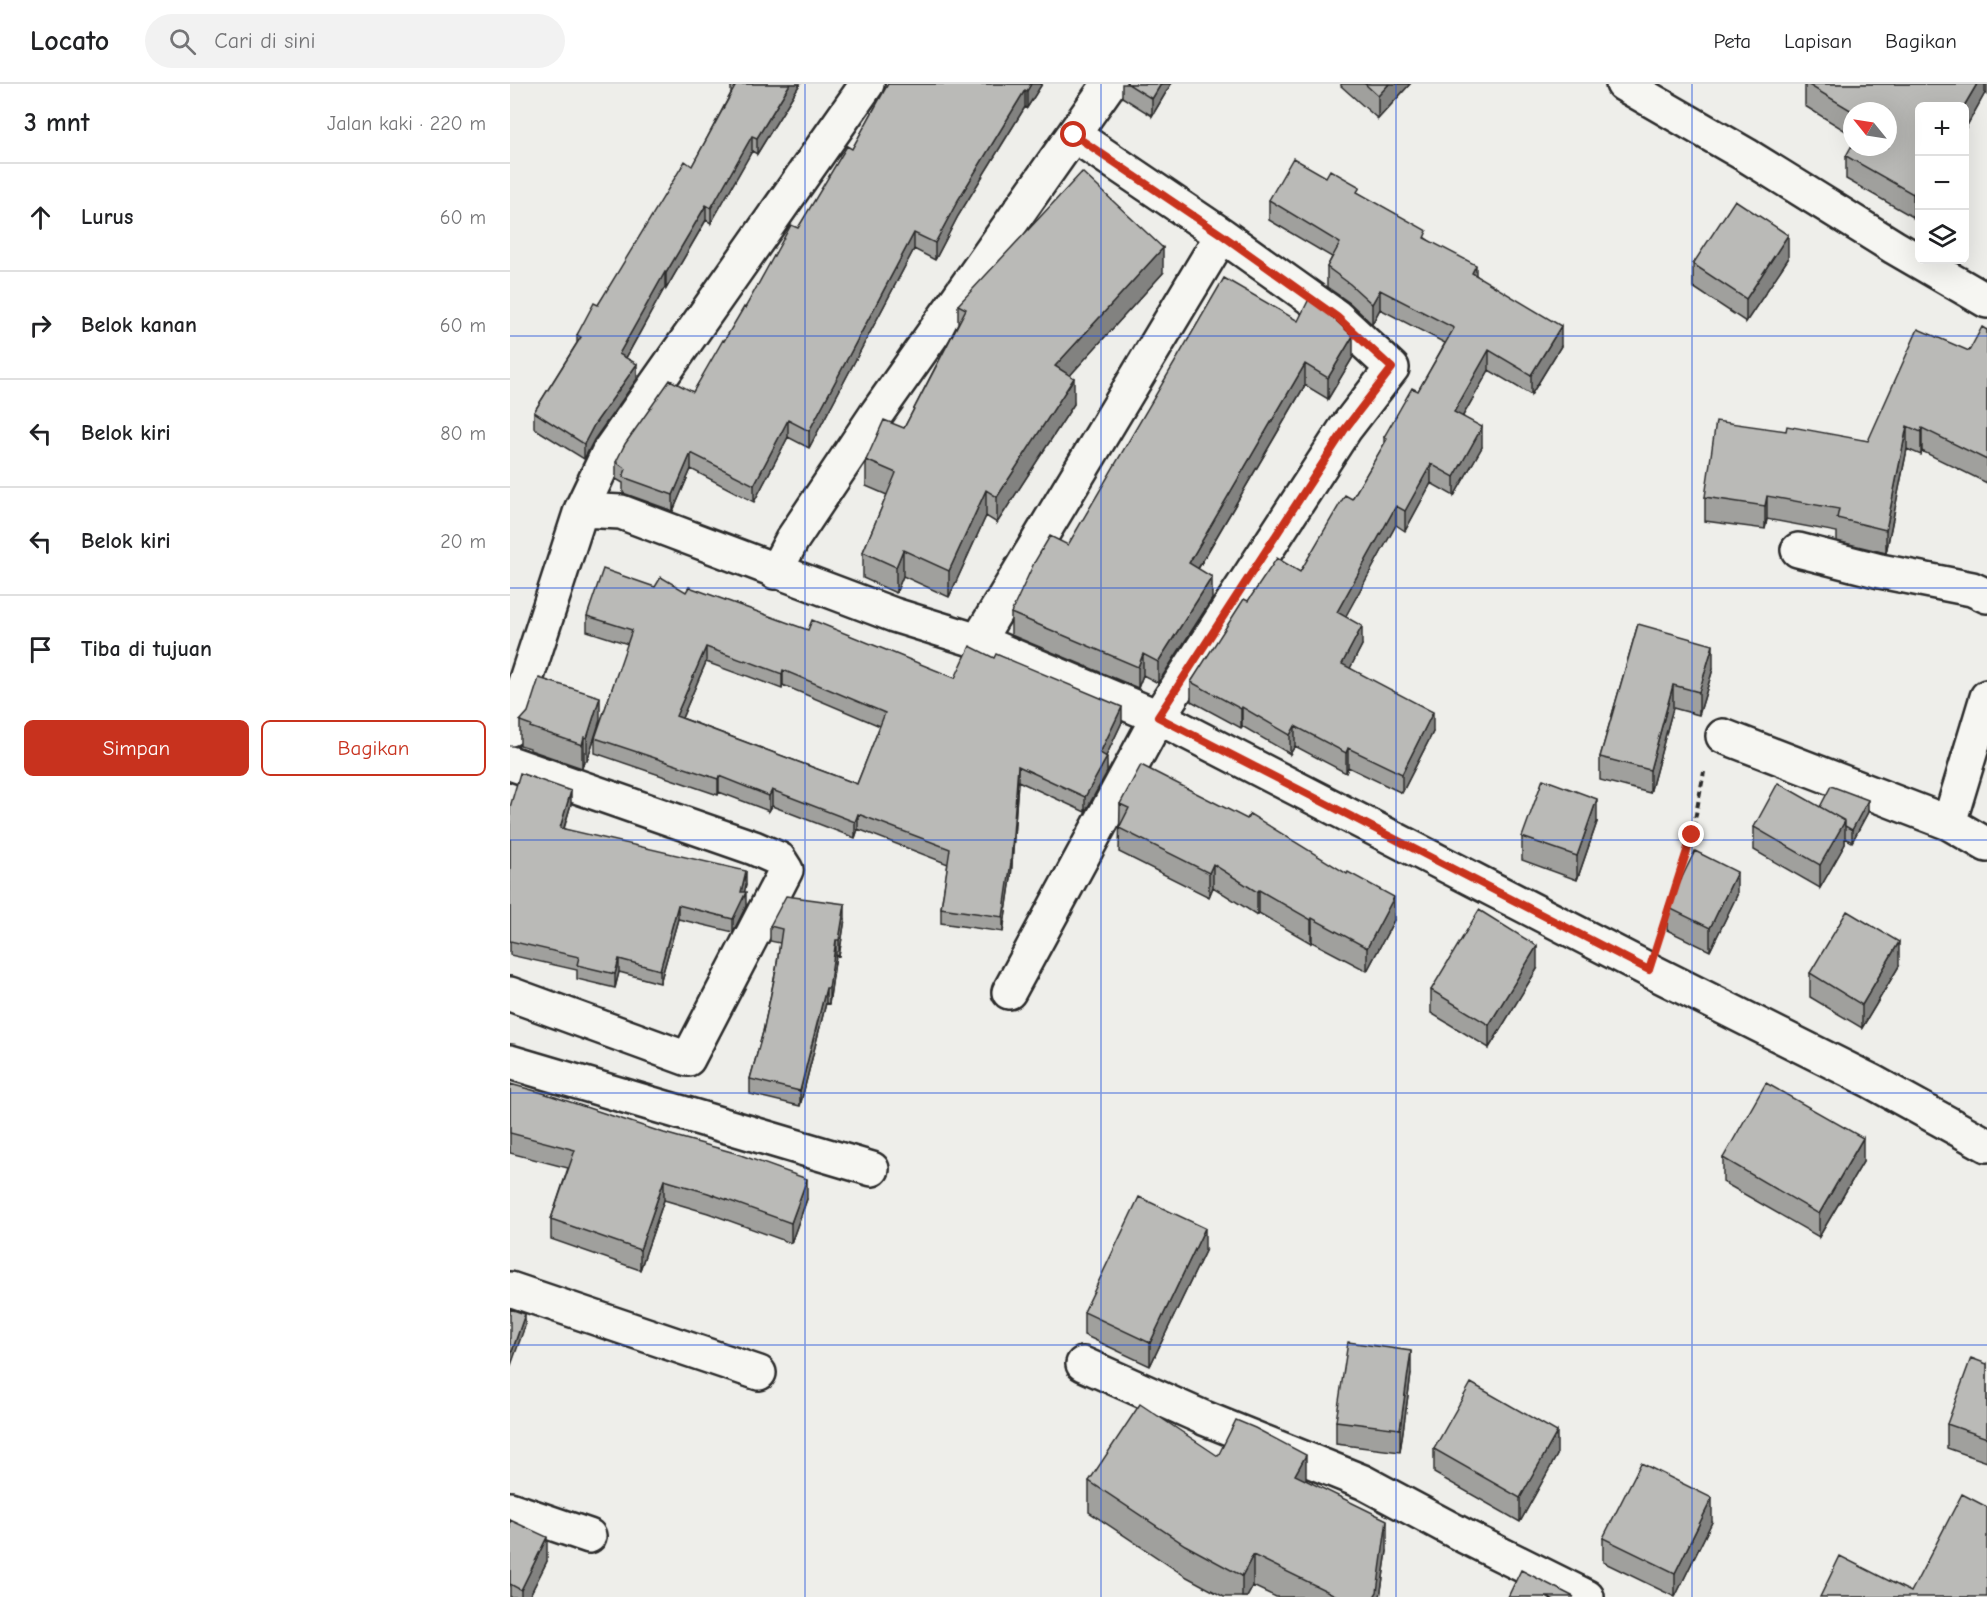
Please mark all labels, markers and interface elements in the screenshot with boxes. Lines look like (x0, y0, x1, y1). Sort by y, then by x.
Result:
search box (145, 14, 565, 68)
text: Locato (30, 25, 109, 57)
icon: search (166, 25, 199, 58)
text: Cari di sini (214, 28, 315, 54)
text: Peta (1713, 29, 1751, 53)
text: Lapisan (1784, 29, 1852, 53)
text: Bagikan (1885, 29, 1957, 53)
north arrow (1843, 102, 1897, 156)
map controls (1915, 102, 1969, 264)
button: + (1915, 102, 1969, 156)
text: 3 mnt (24, 108, 89, 138)
text: Jalan kaki · 220 m (327, 112, 486, 135)
route start (1060, 121, 1086, 147)
button: − (1915, 156, 1969, 210)
icon: ahead (24, 201, 57, 234)
text: Lurus (81, 204, 133, 230)
text: 60 m (440, 206, 486, 229)
button: layers (1915, 210, 1969, 264)
icon: right (24, 309, 57, 342)
text: Belok kanan (81, 312, 197, 338)
text: 60 m (440, 314, 486, 337)
icon: left (24, 417, 57, 450)
text: Belok kiri (81, 420, 171, 446)
text: 80 m (440, 422, 486, 445)
icon: left (24, 525, 57, 558)
text: Belok kiri (81, 528, 171, 554)
text: 20 m (440, 530, 486, 553)
icon: arrive (24, 633, 57, 666)
text: Tiba di tujuan (81, 636, 212, 662)
button: Simpan (24, 720, 249, 776)
button: Bagikan (261, 720, 486, 776)
route end (1678, 821, 1704, 847)

